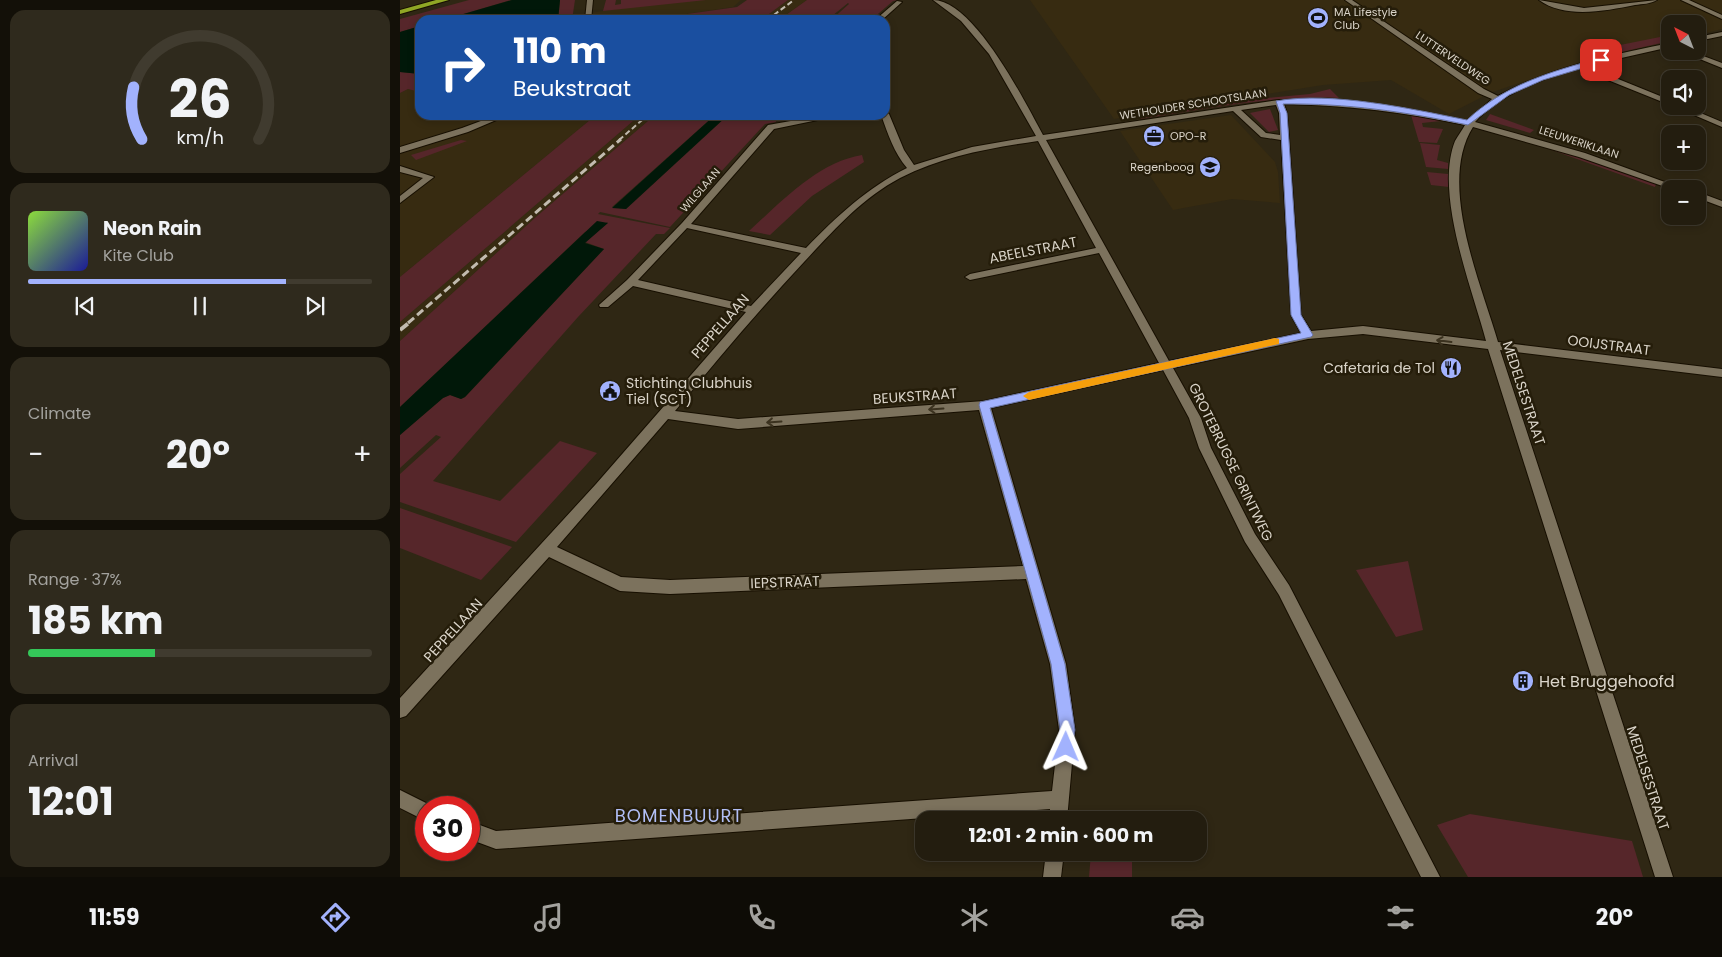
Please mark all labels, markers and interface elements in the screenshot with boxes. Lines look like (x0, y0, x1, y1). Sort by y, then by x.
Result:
place label: MA Lifestyle Club (1334, 4, 1397, 33)
sports icon: MA Lifestyle Club (1306, 6, 1330, 30)
north arrow (1661, 15, 1706, 60)
map controls (1661, 15, 1706, 225)
text: 110 m (513, 26, 607, 75)
street label: LUTTERVELDWEG (1412, 27, 1494, 89)
icon: right (430, 35, 495, 100)
pin (1580, 39, 1622, 81)
icon: arrive (1587, 46, 1615, 74)
text: 26 (169, 63, 231, 136)
button: sound (1661, 70, 1706, 115)
text: Beukstraat (513, 73, 631, 104)
street label: WETHOUDER SCHOOTSLAAN (1118, 84, 1268, 124)
street label: LEEUWERIKLAAN (1537, 122, 1621, 162)
office icon: OPO-R (1142, 124, 1166, 148)
text: km/h (176, 125, 224, 150)
button: + (1661, 125, 1706, 170)
place label: OPO-R (1170, 128, 1207, 144)
school or university icon: Regenboog (1198, 155, 1222, 179)
place label: Regenboog (1130, 159, 1194, 175)
street label: WILGLAAN (676, 164, 724, 216)
button: − (1661, 180, 1706, 225)
text: Neon Rain (103, 215, 202, 242)
street label: ABEELSTRAAT (987, 232, 1079, 268)
text: Kite Club (103, 244, 174, 267)
street label: PEPPELLAAN (686, 289, 754, 363)
icon: previous (71, 292, 99, 320)
icon: pause (186, 292, 214, 320)
icon: next (301, 292, 329, 320)
street label: OOIJSTRAAT (1566, 330, 1652, 360)
one-way arrow (1437, 335, 1453, 345)
street label: MEDELSESTRAAT (1498, 338, 1550, 448)
restaurant icon: Cafetaria de Tol (1439, 356, 1463, 380)
place label: Cafetaria de Tol (1323, 358, 1435, 378)
place label: Stichting Clubhuis Tiel (SCT) (626, 373, 752, 409)
public building icon: Stichting Clubhuis Tiel (SCT) (598, 379, 622, 403)
street label: GROTEBRUGSE GRINTWEG (1184, 380, 1278, 545)
street label: BEUKSTRAAT (872, 383, 958, 409)
text: Climate (28, 402, 91, 425)
one-way arrow (928, 404, 944, 414)
one-way arrow (766, 417, 782, 426)
text: 20° (166, 428, 230, 481)
text: − (28, 435, 43, 474)
text: + (353, 435, 372, 474)
text: Range · 37% (28, 568, 122, 591)
street label: IEPSTRAAT (750, 571, 820, 593)
text: 185 km (28, 594, 163, 647)
street label: PEPPELLAAN (419, 594, 487, 666)
building icon: Het Bruggehoofd (1511, 669, 1535, 693)
place label: Het Bruggehoofd (1539, 670, 1674, 693)
position arrow (1039, 720, 1091, 772)
street label: MEDELSESTRAAT (1622, 723, 1674, 833)
text: Arrival (28, 749, 78, 772)
text: 12:01 (28, 775, 114, 828)
speed limit sign: 30 (415, 796, 480, 861)
district label: BOMENBUURT (615, 803, 743, 828)
text: 12:01 · 2 min · 600 m (969, 822, 1153, 849)
icon: directions (318, 900, 353, 935)
icon: music (531, 900, 566, 935)
icon: phone (744, 900, 779, 935)
icon: climate (957, 900, 992, 935)
icon: car (1170, 900, 1205, 935)
icon: filters (1383, 900, 1418, 935)
text: 11:59 (89, 902, 140, 933)
text: 20° (1596, 902, 1633, 933)

